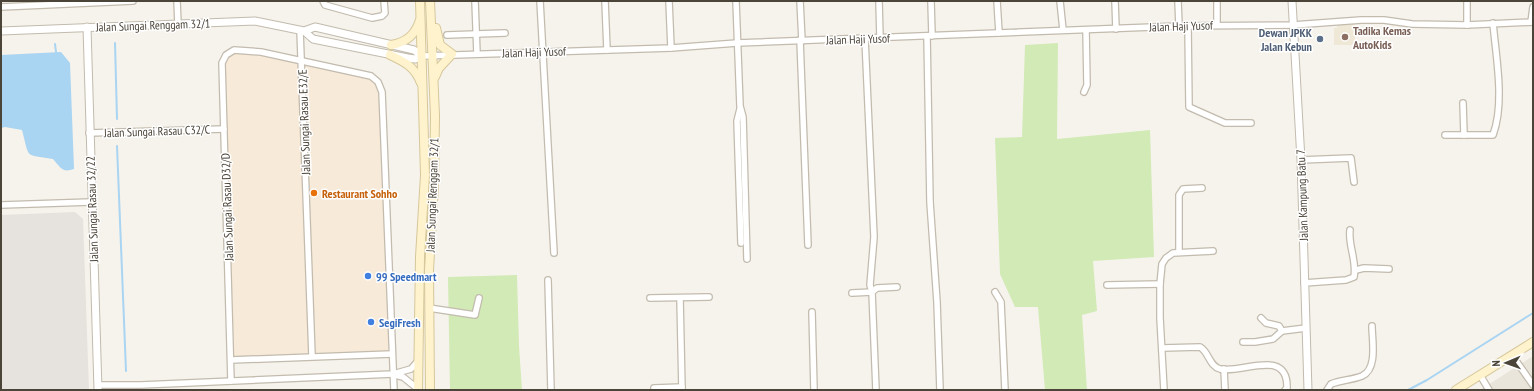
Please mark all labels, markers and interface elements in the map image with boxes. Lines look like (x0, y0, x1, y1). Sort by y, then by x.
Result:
street label: Jalan Sungai Renggam 32/1 (94, 16, 211, 35)
street label: Jalan Haji Yusof (1148, 17, 1214, 35)
place label: Tadika Kemas AutoKids (1352, 23, 1411, 52)
place label: Dewan JPKK Jalan Kebun (1259, 25, 1313, 54)
street label: Jalan Haji Yusof (825, 30, 891, 48)
marker: Tadika Kemas AutoKids (1340, 32, 1350, 42)
marker: Dewan JPKK Jalan Kebun (1315, 34, 1325, 44)
street label: Jalan Haji Yusof (501, 43, 567, 61)
street label: Jalan Sungai Rasau E32/E (295, 69, 313, 176)
street label: Jalan Sungai Rasau C32/C (103, 122, 211, 140)
street label: Jalan Sungai Renggam 32/1 (422, 137, 441, 254)
street label: Jalan Kampung Batu 7 (1293, 149, 1311, 242)
street label: Jalan Sungai Rasau D32/D (218, 153, 236, 262)
street label: Jalan Sungai Rasau 32/22 (83, 156, 101, 263)
place label: Restaurant Sohho (322, 186, 398, 201)
marker: Restaurant Sohho (309, 188, 319, 198)
place label: 99 Speedmart (376, 269, 437, 284)
marker: 99 Speedmart (363, 271, 373, 281)
place label: SegiFresh (379, 315, 421, 330)
marker: SegiFresh (366, 317, 376, 327)
north arrow (1486, 343, 1526, 383)
text: N (1489, 360, 1503, 367)

